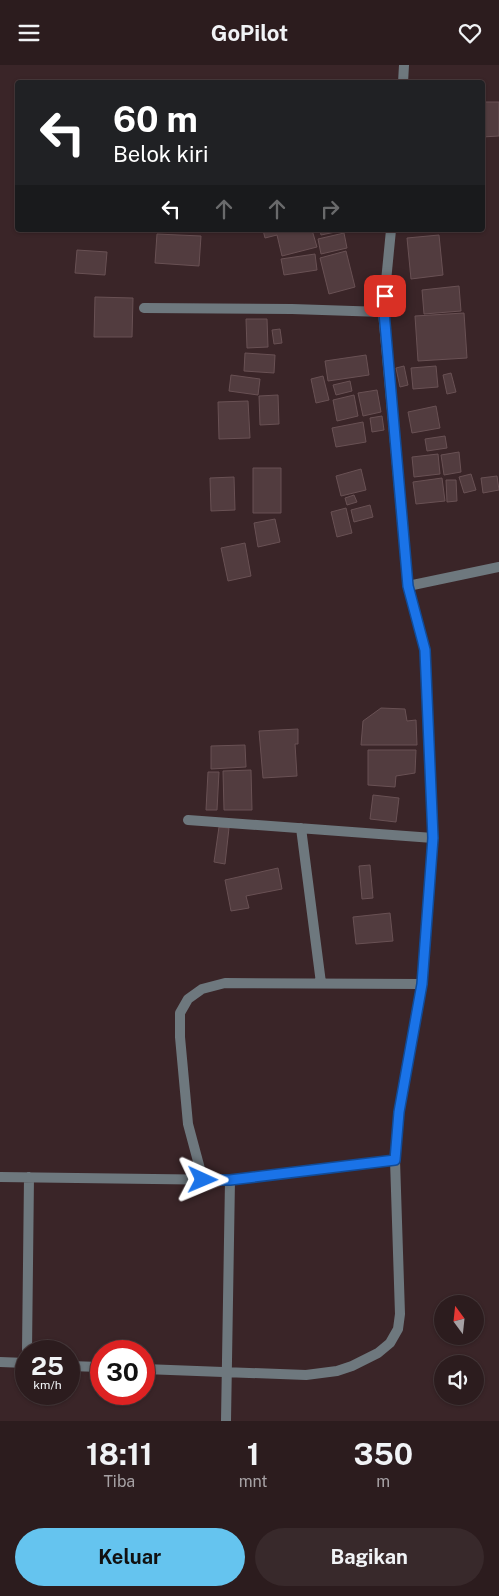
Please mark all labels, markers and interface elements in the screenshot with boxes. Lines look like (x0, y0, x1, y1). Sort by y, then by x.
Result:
icon: menu (15, 19, 43, 47)
icon: heart (456, 19, 484, 47)
text: GoPilot (211, 20, 288, 46)
text: 60 m (113, 99, 198, 140)
icon: left (30, 100, 95, 165)
text: Belok kiri (113, 141, 209, 167)
icon: left (157, 195, 185, 223)
icon: ahead (210, 195, 238, 223)
icon: ahead (263, 195, 291, 223)
icon: right (316, 195, 344, 223)
pin (364, 275, 406, 317)
icon: arrive (371, 282, 399, 310)
position arrow (176, 1153, 228, 1205)
north arrow (434, 1295, 484, 1345)
map controls (434, 1295, 484, 1405)
speed limit sign: 30 (90, 1340, 155, 1405)
text: 25 (31, 1351, 64, 1381)
button: sound (434, 1355, 484, 1405)
text: km/h (33, 1378, 62, 1392)
text: 18:11 (86, 1436, 153, 1472)
text: 1 (247, 1436, 260, 1472)
text: 350 (354, 1436, 413, 1472)
text: Tiba (103, 1472, 135, 1491)
text: mnt (239, 1472, 268, 1491)
text: m (376, 1472, 390, 1491)
button: Keluar (15, 1528, 245, 1586)
button: Bagikan (255, 1528, 484, 1586)

